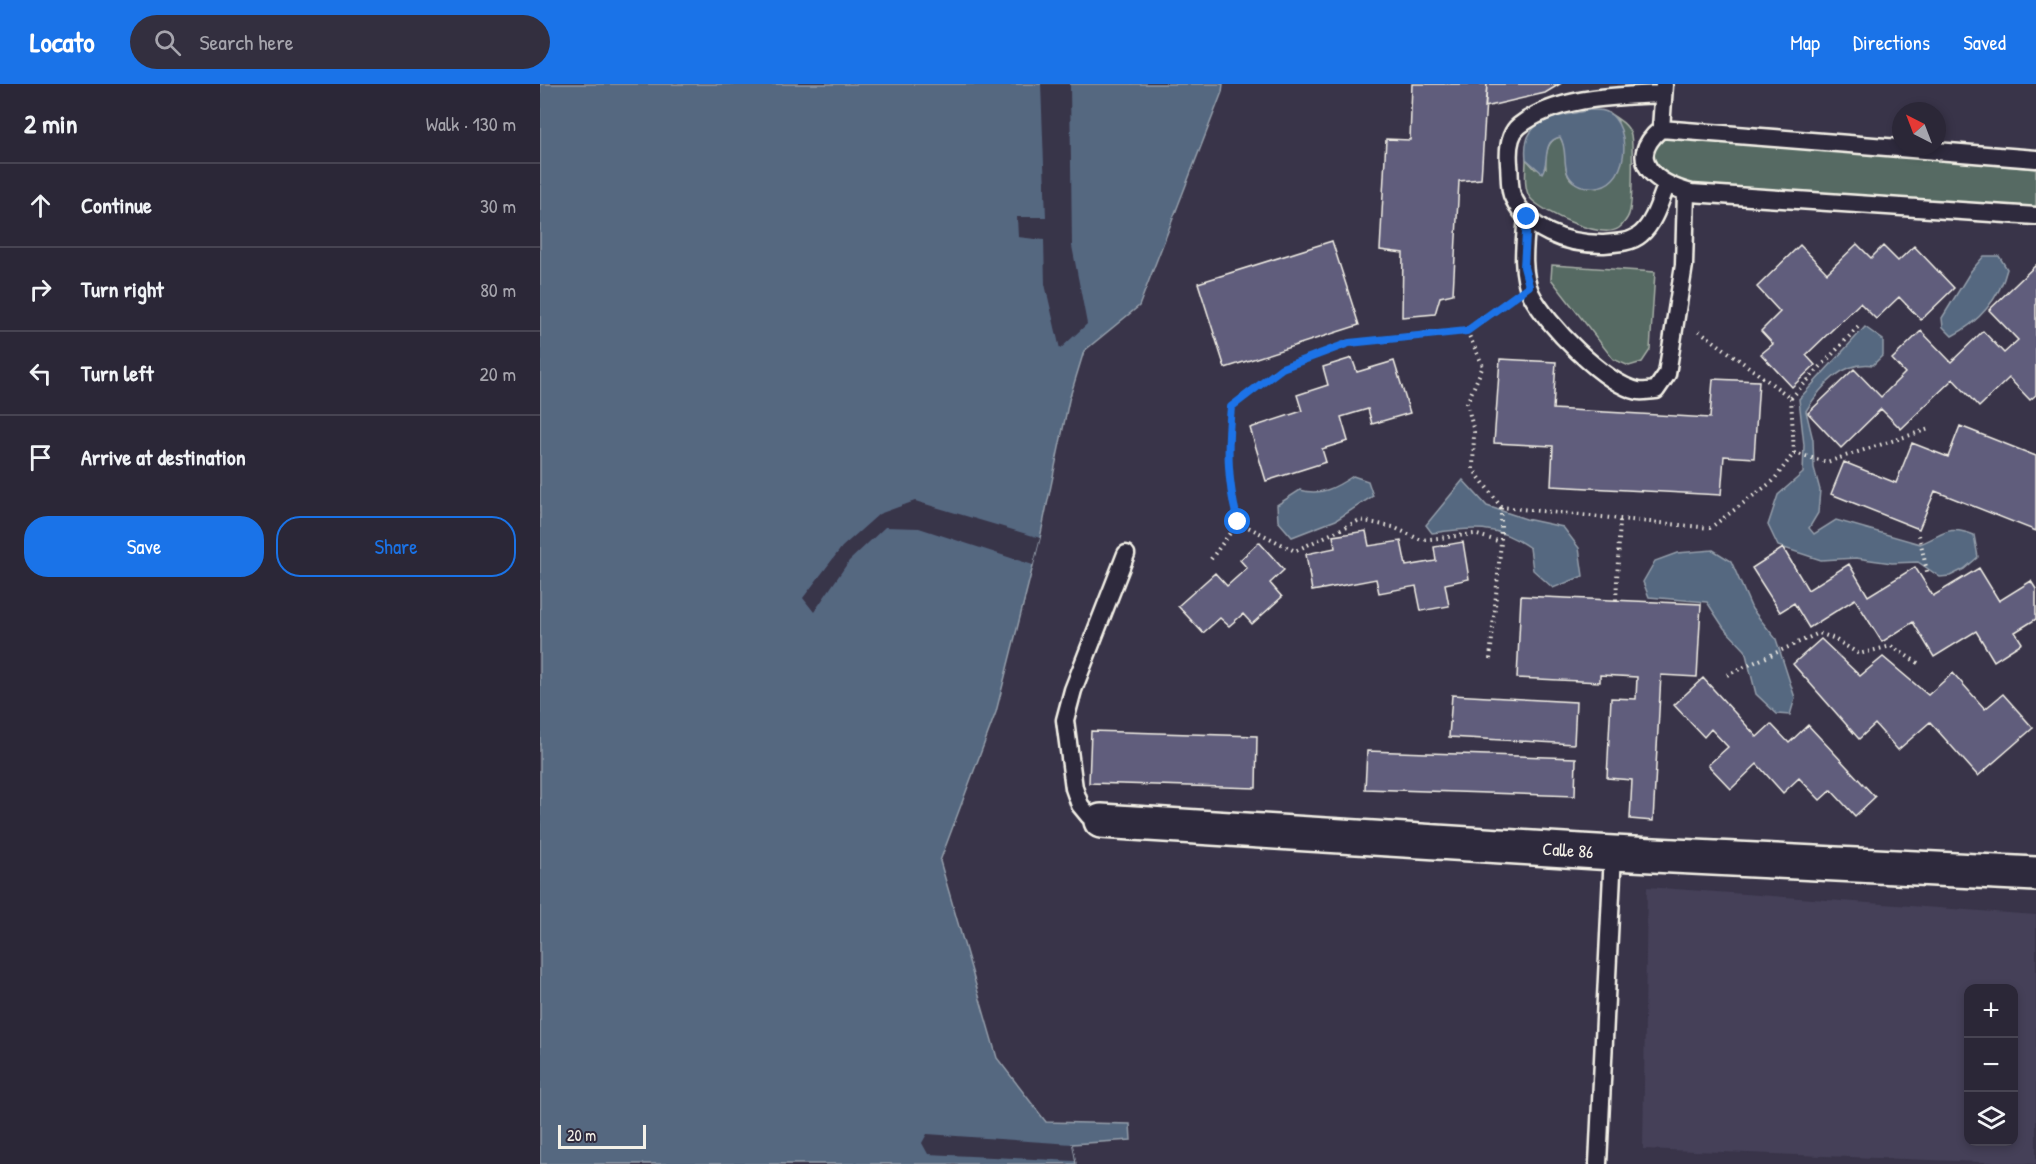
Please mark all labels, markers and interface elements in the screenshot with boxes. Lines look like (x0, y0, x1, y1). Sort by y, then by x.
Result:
search box (130, 15, 550, 69)
text: Locato (30, 23, 94, 61)
icon: search (151, 26, 184, 59)
text: Search here (199, 27, 293, 57)
text: Map (1790, 28, 1820, 57)
text: Directions (1853, 28, 1930, 57)
text: Saved (1963, 28, 2006, 57)
north arrow (1892, 102, 1946, 156)
text: 2 min (24, 106, 77, 141)
text: Walk · 130 m (426, 110, 516, 137)
icon: ahead (24, 189, 57, 222)
text: Continue (81, 190, 152, 220)
text: 30 m (480, 192, 516, 219)
route end (1513, 203, 1539, 229)
icon: right (24, 273, 57, 306)
text: Turn right (81, 274, 164, 304)
text: 80 m (480, 276, 516, 303)
icon: left (24, 357, 57, 390)
text: Turn left (81, 358, 154, 388)
text: 20 m (479, 360, 516, 387)
icon: arrive (24, 441, 57, 474)
text: Arrive at destination (81, 442, 246, 472)
route start (1224, 508, 1250, 534)
button: Save (24, 516, 264, 577)
button: Share (276, 516, 516, 577)
street label: Calle 86 (1542, 836, 1594, 864)
map controls (1964, 984, 2018, 1146)
button: + (1964, 984, 2018, 1038)
button: − (1964, 1038, 2018, 1092)
button: layers (1964, 1092, 2018, 1146)
scale bar (558, 1122, 646, 1150)
text: 20 m (567, 1124, 596, 1146)

